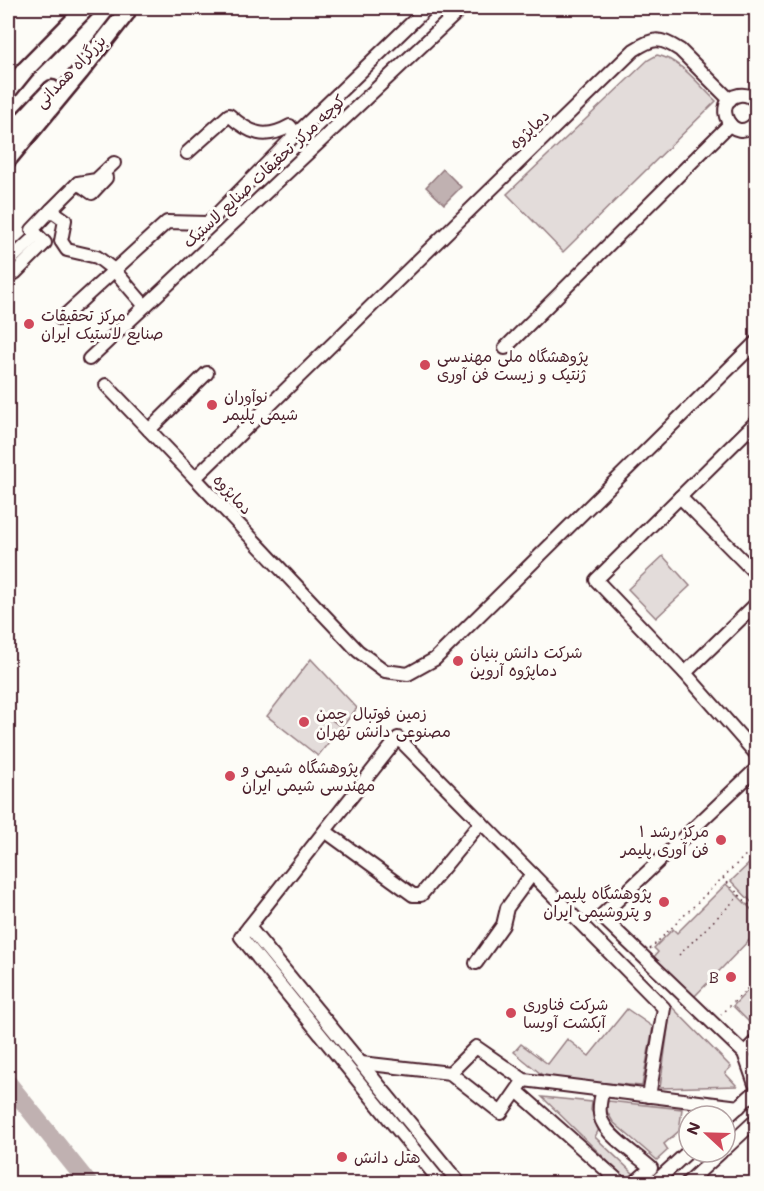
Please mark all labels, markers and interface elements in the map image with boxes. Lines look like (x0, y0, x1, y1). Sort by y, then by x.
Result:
street label: بزرگراه همدانی (30, 30, 110, 112)
street label: کوچه مرکز تحقیقات صنایع لاستیک (178, 89, 351, 253)
street label: دماپژوه (504, 104, 554, 154)
place label: مرکز تحقیقات صنایع لاستیک ایران (41, 304, 163, 345)
marker: مرکز تحقیقات صنایع لاستیک ایران (22, 317, 36, 331)
place label: پژوهشگاه ملی مهندسی ژنتیک و زیست فن آوری (437, 345, 589, 384)
marker: پژوهشگاه ملی مهندسی ژنتیک و زیست فن آوری (418, 358, 432, 372)
place label: نوآوران شیمی پلیمر (222, 385, 298, 425)
marker: نوآوران شیمی پلیمر (205, 398, 219, 412)
street label: دماپژوه (208, 469, 258, 519)
place label: شرکت دانش بنیان دماپژوه آروین (470, 641, 583, 681)
marker: شرکت دانش بنیان دماپژوه آروین (451, 654, 465, 668)
place label: زمین فوتبال چمن مصنوعی دانش تهران (316, 702, 451, 742)
marker: زمین فوتبال چمن مصنوعی دانش تهران (297, 715, 311, 729)
place label: پژوهشگاه شیمی و مهندسی شیمی ایران (240, 756, 375, 796)
marker: پژوهشگاه شیمی و مهندسی شیمی ایران (223, 769, 237, 783)
place label: ۱ مرکز رشد فن آوری پلیمر (619, 820, 709, 860)
marker: ۱ مرکز رشد فن آوری پلیمر (714, 833, 728, 847)
place label: پژوهشگاه پلیمر و پتروشیمی ایران (543, 882, 652, 922)
marker: پژوهشگاه پلیمر و پتروشیمی ایران (657, 895, 671, 909)
place label: B (709, 966, 719, 987)
marker: B (724, 970, 738, 984)
place label: شرکت فناوری آبکشت آویسا (523, 993, 608, 1032)
marker: شرکت فناوری آبکشت آویسا (504, 1006, 518, 1020)
north arrow (677, 1104, 737, 1164)
text: N (681, 1119, 705, 1138)
place label: هتل دانش (354, 1146, 421, 1167)
marker: هتل دانش (335, 1150, 349, 1164)

